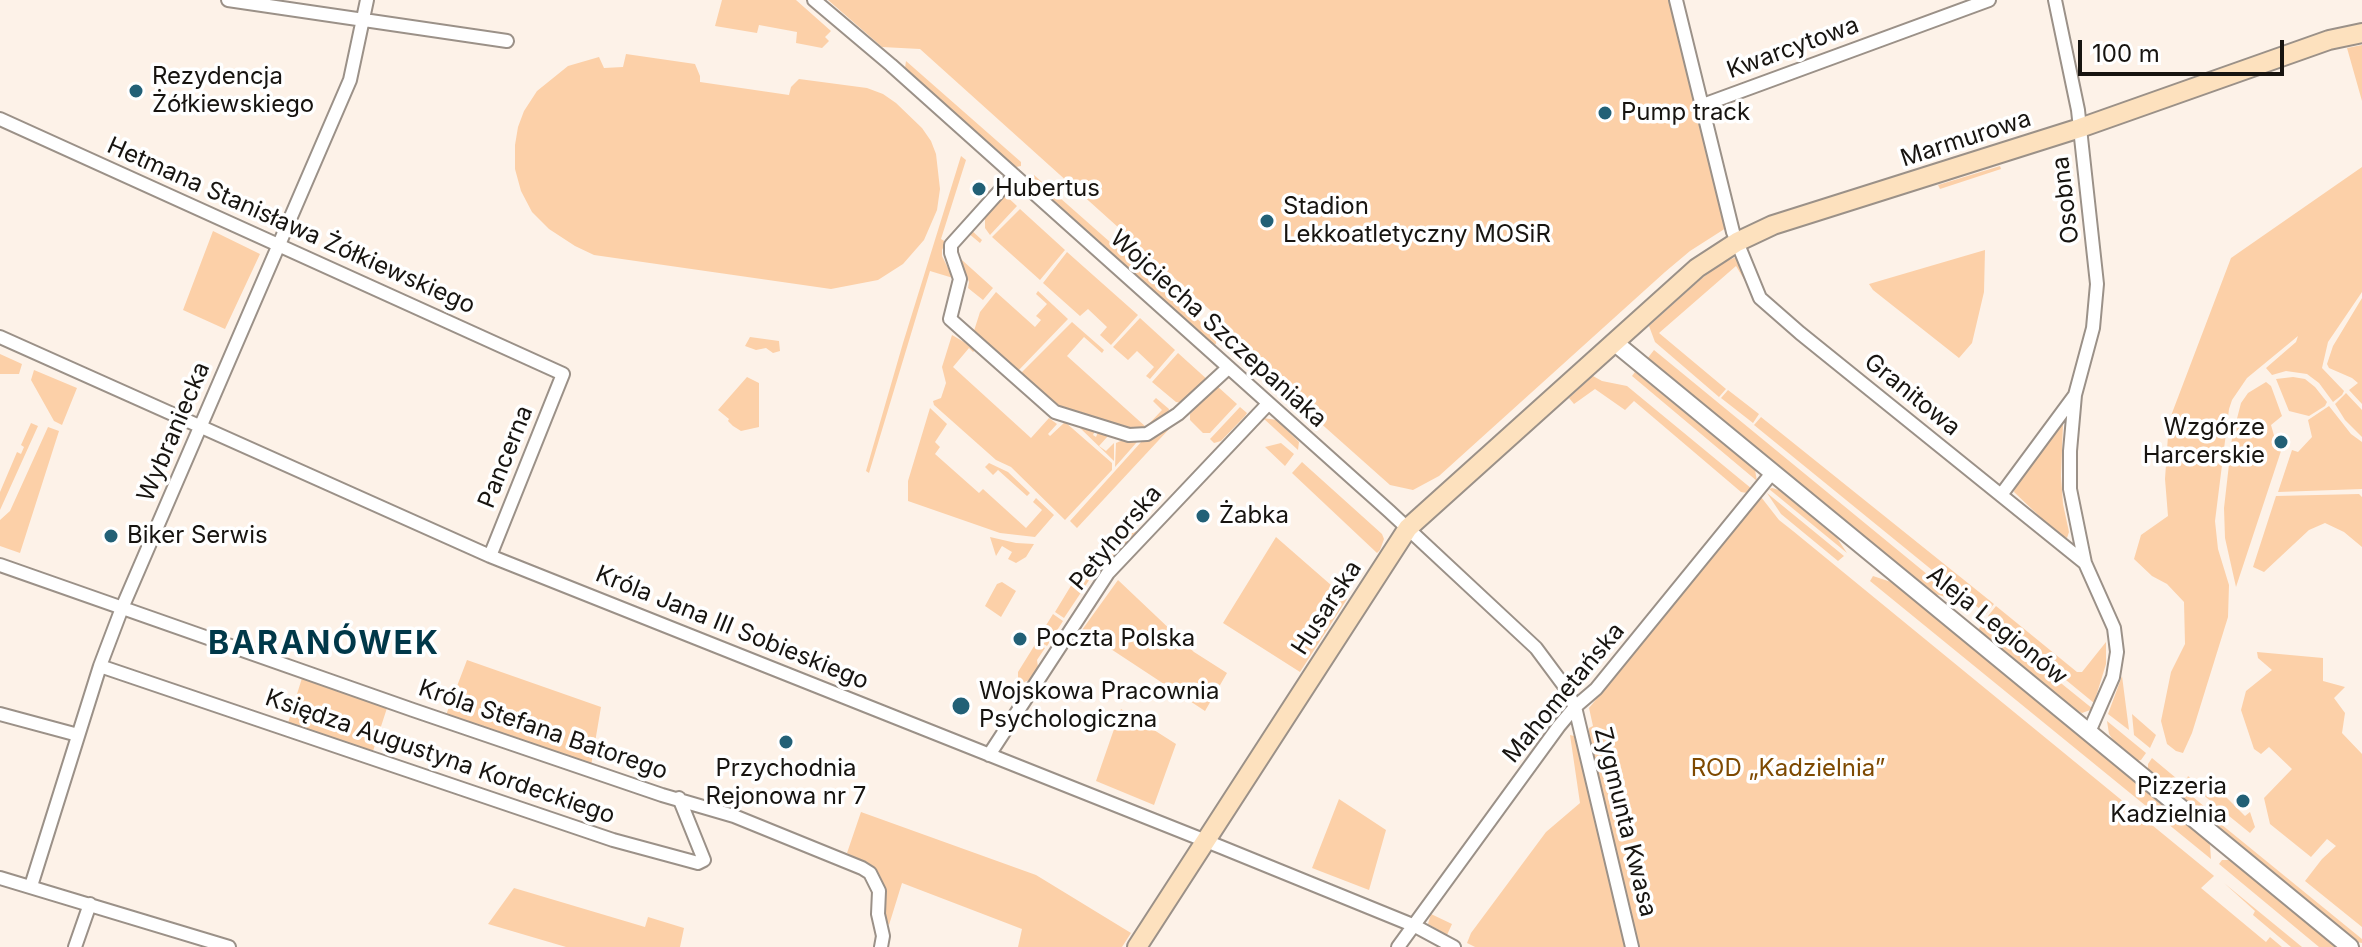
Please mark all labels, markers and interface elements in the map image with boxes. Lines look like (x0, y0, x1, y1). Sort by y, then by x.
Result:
street label: Kwarcytowa (1723, 11, 1863, 85)
scale bar (2082, 24, 2288, 74)
text: 100 m (2092, 39, 2160, 68)
place label: Rezydencja Żółkiewskiego (152, 63, 314, 119)
marker: Rezydencja Żółkiewskiego (127, 82, 145, 100)
place label: Pump track (1621, 99, 1750, 127)
marker: Pump track (1596, 104, 1614, 122)
street label: Marmurowa (1897, 104, 2035, 174)
street label: Hetmana Stanisława Żółkiewskiego (103, 132, 479, 320)
street label: Osobna (2046, 155, 2086, 245)
place label: Hubertus (995, 175, 1100, 203)
marker: Hubertus (970, 180, 988, 198)
place label: Stadion Lekkoatletyczny MOSiR (1283, 193, 1551, 249)
marker: Stadion Lekkoatletyczny MOSiR (1258, 212, 1276, 230)
street label: Wojciecha Szczepaniaka (1104, 224, 1332, 434)
street label: Granitowa (1858, 348, 1966, 442)
street label: Wybraniecka (132, 358, 216, 506)
street label: Pancerna (472, 402, 540, 512)
place label: Wzgórze Harcerskie (2143, 414, 2265, 470)
marker: Wzgórze Harcerskie (2272, 433, 2290, 451)
street label: Petyhorska (1064, 480, 1168, 596)
place label: Żabka (1219, 502, 1289, 530)
marker: Żabka (1194, 507, 1212, 525)
place label: Biker Serwis (127, 522, 268, 550)
marker: Biker Serwis (102, 527, 120, 545)
street label: Husarska (1286, 555, 1368, 661)
street label: Króla Jana III Sobieskiego (591, 560, 873, 696)
street label: Aleja Legionów (1921, 560, 2073, 692)
street label: Mahometańska (1497, 617, 1631, 769)
district label: BARANÓWEK (208, 625, 440, 663)
place label: Poczta Polska (1036, 625, 1195, 653)
marker: Poczta Polska (1011, 630, 1029, 648)
street label: Króla Stefana Batorego (415, 674, 671, 786)
place label: Wojskowa Pracownia Psychologiczna (979, 678, 1219, 734)
street label: Księdza Augustyna Kordeckiego (261, 683, 619, 831)
marker: Wojskowa Pracownia Psychologiczna (950, 695, 972, 717)
street label: Zygmunta Kwasa (1588, 724, 1662, 920)
marker: Przychodnia Rejonowa nr 7 (777, 733, 795, 751)
place label: Przychodnia Rejonowa nr 7 (706, 755, 866, 811)
park label: ROD „Kadzielnia” (1691, 755, 1885, 783)
place label: Pizzeria Kadzielnia (2110, 773, 2227, 829)
marker: Pizzeria Kadzielnia (2234, 792, 2252, 810)

